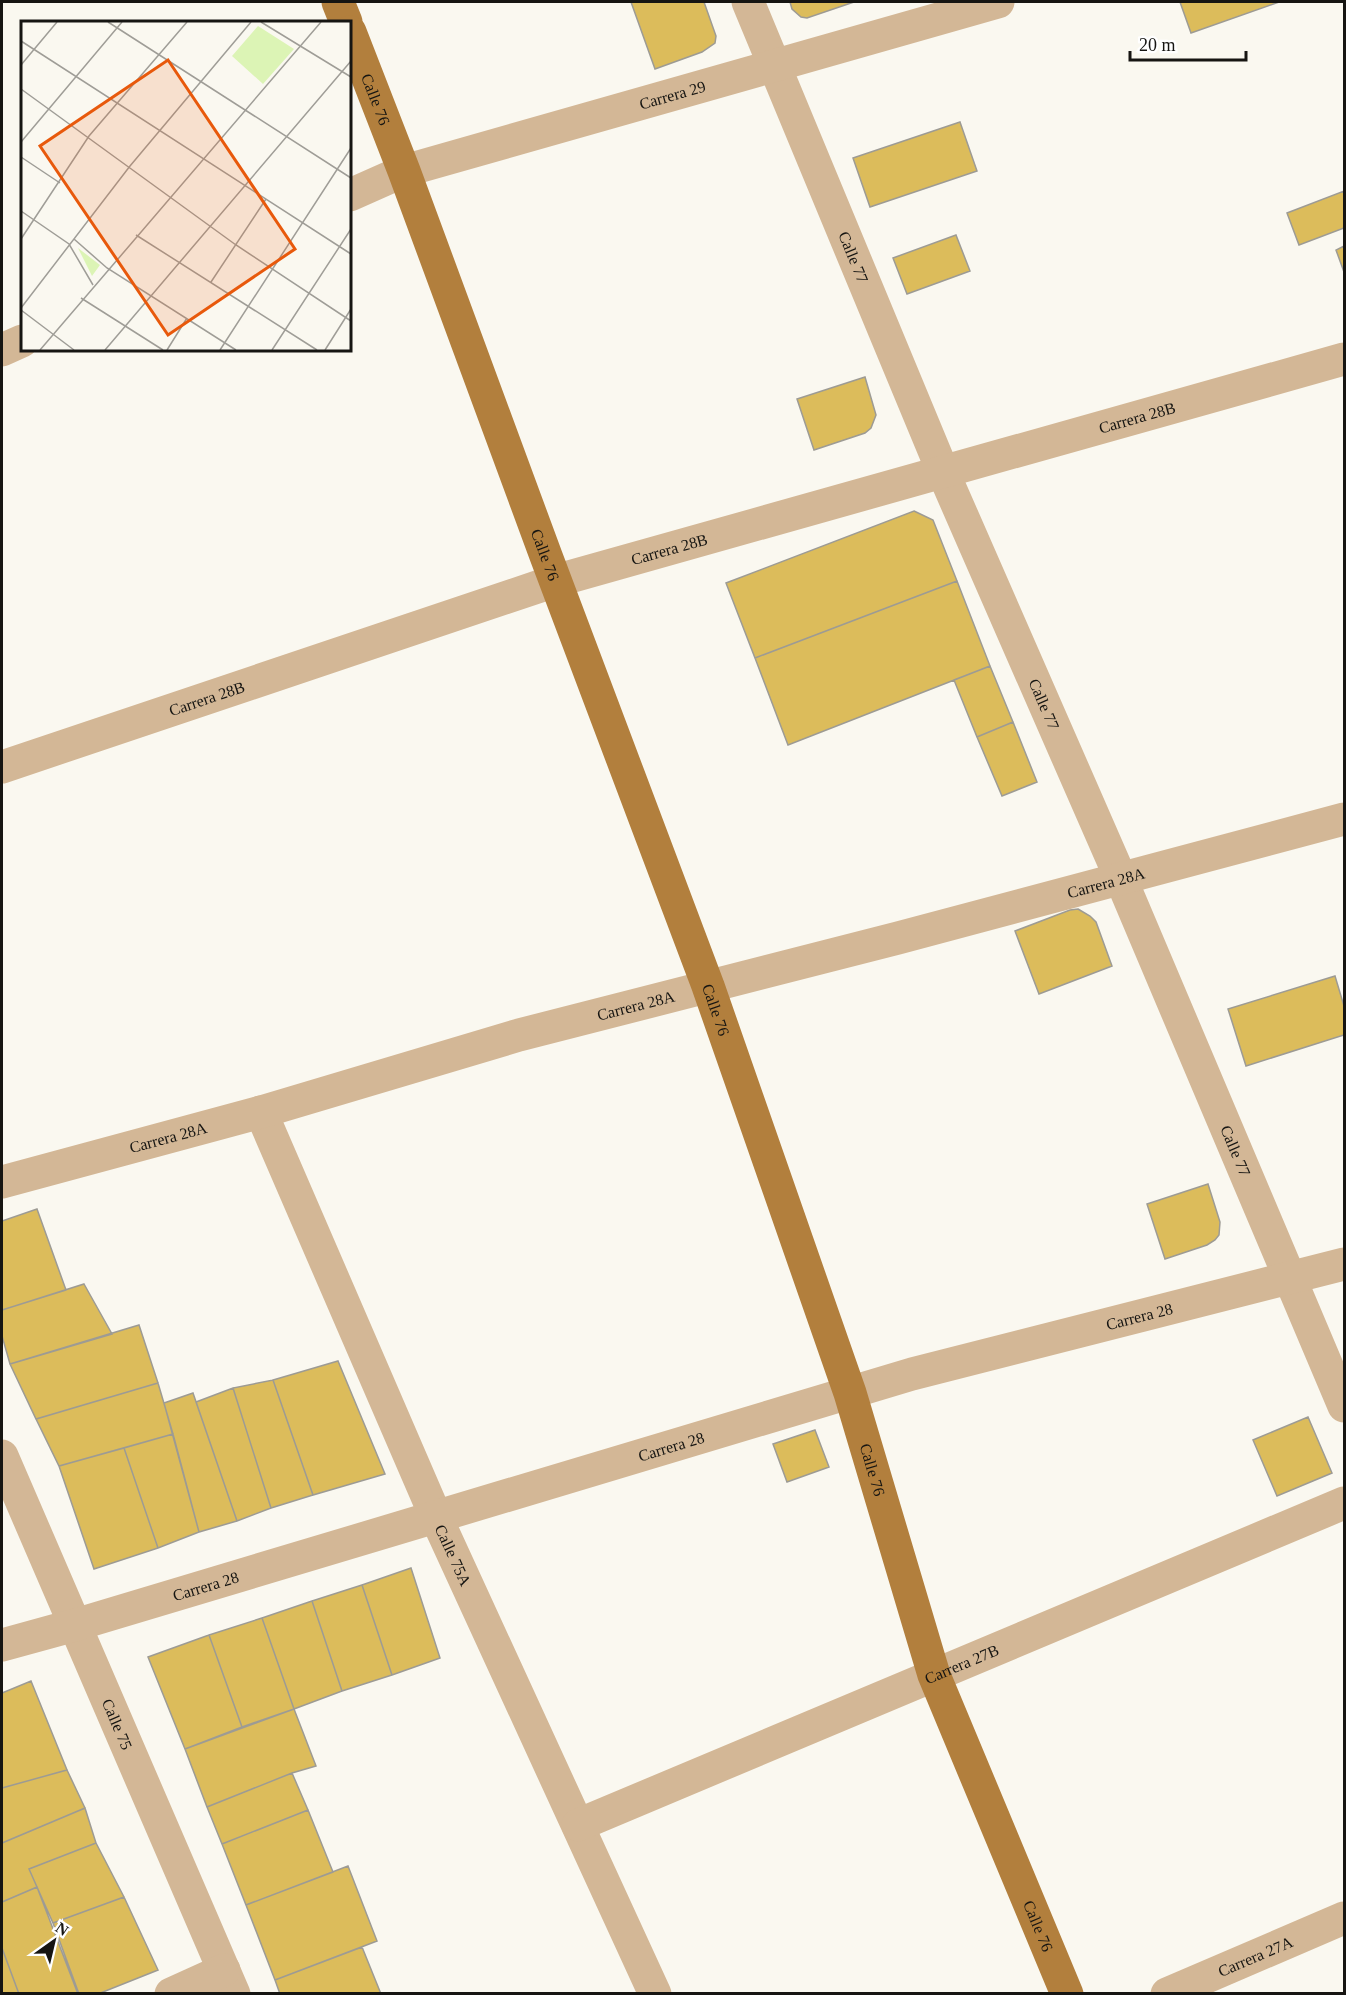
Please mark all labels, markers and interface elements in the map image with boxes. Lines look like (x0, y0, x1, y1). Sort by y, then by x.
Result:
inset map (21, 21, 351, 351)
scale bar (1130, 24, 1246, 62)
text: 20 m (1139, 35, 1176, 55)
street label: Calle 76 (358, 71, 393, 127)
street label: Carrera 29 (637, 78, 707, 113)
street label: Calle 77 (835, 229, 871, 285)
street label: Carrera 28B (1097, 399, 1177, 437)
street label: Calle 76 (528, 527, 562, 583)
street label: Carrera 28B (629, 531, 709, 568)
street label: Calle 77 (1025, 676, 1063, 732)
street label: Carrera 28B (167, 678, 247, 719)
street label: Carrera 28A (1065, 864, 1147, 901)
street label: Calle 76 (699, 982, 733, 1038)
street label: Carrera 28A (595, 987, 677, 1024)
street label: Carrera 28A (128, 1119, 209, 1156)
street label: Calle 77 (1217, 1123, 1254, 1179)
street label: Carrera 28 (1104, 1300, 1174, 1333)
street label: Carrera 28 (636, 1429, 706, 1465)
street label: Calle 76 (857, 1442, 888, 1498)
street label: Calle 75A (432, 1522, 475, 1589)
street label: Carrera 28 (171, 1568, 241, 1604)
street label: Carrera 27B (922, 1641, 1001, 1687)
street label: Calle 75 (99, 1696, 136, 1752)
street label: Calle 76 (1020, 1898, 1056, 1954)
north arrow (24, 1911, 84, 1971)
text: N (53, 1919, 72, 1940)
street label: Carrera 27A (1216, 1933, 1296, 1980)

